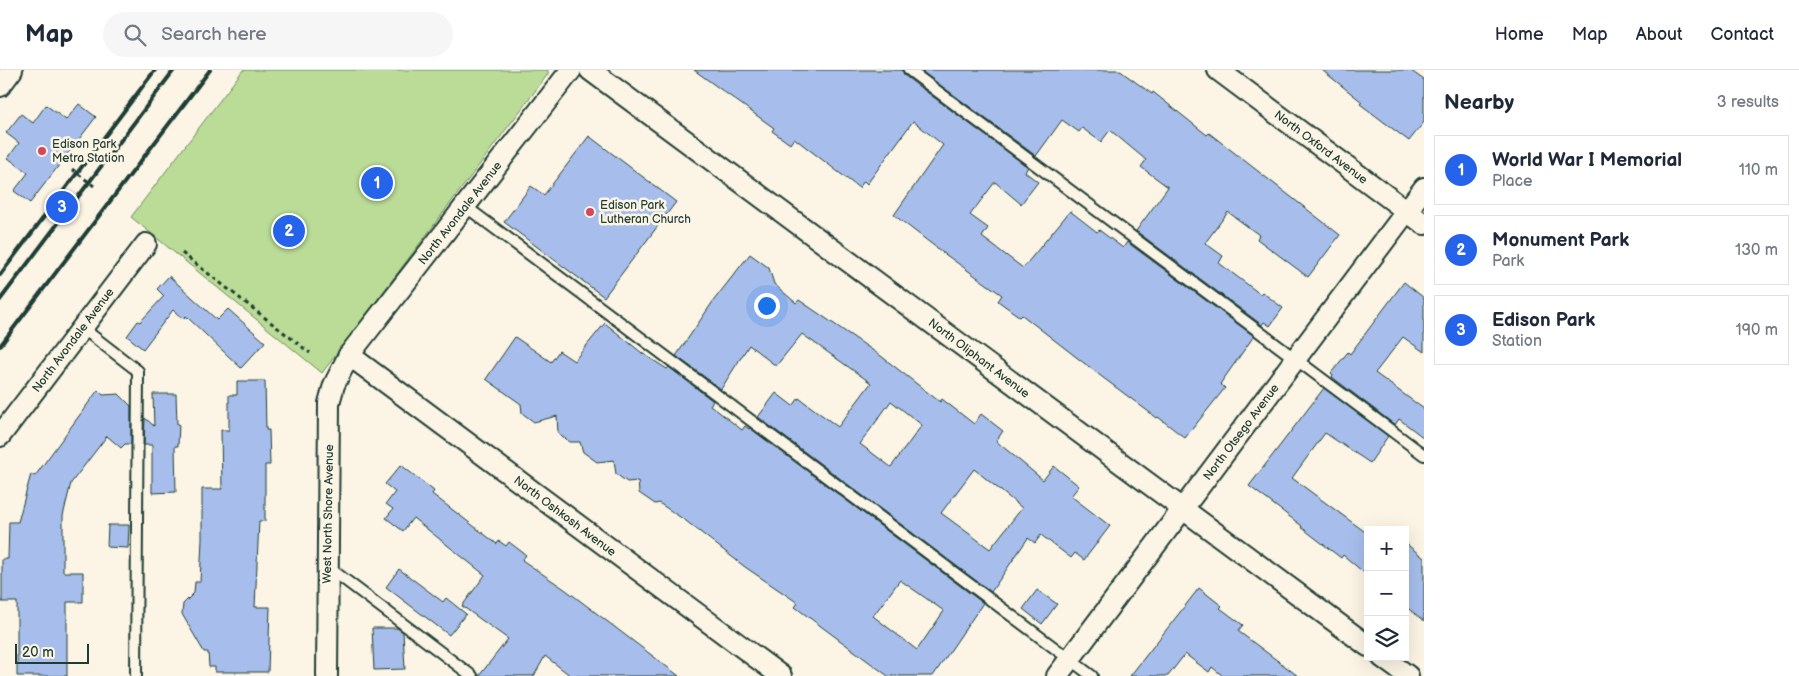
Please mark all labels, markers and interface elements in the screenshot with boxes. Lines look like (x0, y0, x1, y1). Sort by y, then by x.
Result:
search box (103, 12, 453, 57)
text: Map (25, 20, 73, 49)
icon: search (121, 21, 149, 49)
text: Search here (161, 23, 267, 46)
text: Home (1495, 24, 1544, 45)
text: Map (1572, 24, 1608, 45)
text: About (1636, 24, 1683, 45)
text: Contact (1711, 24, 1774, 45)
text: Nearby (1444, 90, 1514, 115)
text: 3 results (1717, 93, 1779, 112)
street label: North Oxford Avenue (1271, 107, 1370, 187)
place label: Edison Park Metra Station (52, 137, 125, 166)
marker: Edison Park Metra Station (36, 145, 48, 157)
text: World War I Memorial (1492, 149, 1682, 172)
street label: North Avondale Avenue (415, 159, 505, 268)
text: 1 (1458, 161, 1464, 180)
text: 110 m (1739, 161, 1778, 180)
pin: 1 (361, 164, 393, 202)
text: Place (1492, 172, 1533, 191)
pin: 3 (46, 188, 78, 226)
place label: Edison Park Lutheran Church (600, 198, 691, 227)
marker: Edison Park Lutheran Church (584, 206, 596, 218)
pin: 2 (273, 212, 305, 250)
text: Monument Park (1492, 229, 1629, 252)
text: 2 (1456, 241, 1466, 260)
text: 130 m (1735, 241, 1778, 260)
text: Park (1492, 252, 1524, 271)
street label: North Avondale Avenue (29, 285, 118, 396)
your location (754, 293, 780, 319)
text: Edison Park (1492, 309, 1595, 332)
street label: North Oliphant Avenue (925, 315, 1032, 401)
text: 3 (1456, 321, 1466, 340)
text: 190 m (1736, 321, 1778, 340)
text: Station (1492, 332, 1542, 351)
street label: North Otsego Avenue (1200, 381, 1283, 483)
street label: West North Shore Avenue (320, 444, 337, 584)
street label: North Oshkosh Avenue (511, 473, 619, 560)
map controls (1364, 526, 1409, 661)
button: + (1364, 526, 1409, 571)
button: − (1364, 571, 1409, 616)
button: layers (1364, 616, 1409, 661)
scale bar (15, 641, 89, 664)
text: 20 m (22, 644, 54, 661)

